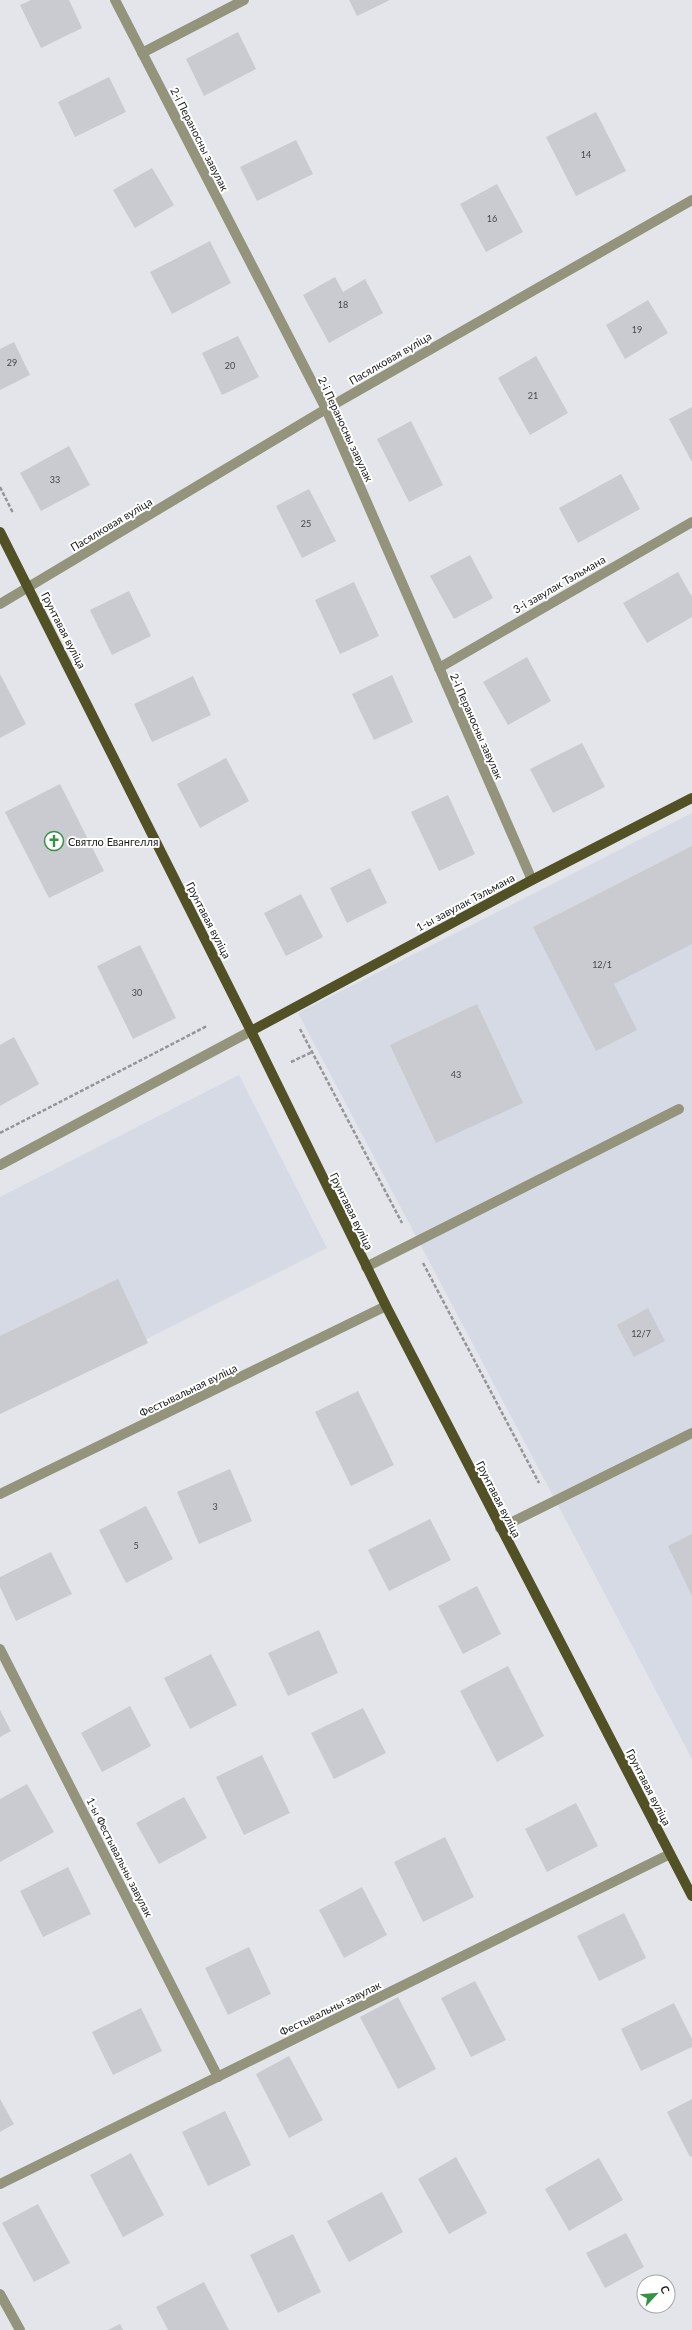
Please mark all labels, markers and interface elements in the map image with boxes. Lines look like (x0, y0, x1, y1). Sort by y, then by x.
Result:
street label: 2-і Пераносны завулак (168, 85, 232, 193)
house number: 14 (581, 149, 591, 160)
house number: 16 (487, 213, 497, 224)
house number: 18 (338, 299, 348, 310)
house number: 19 (632, 324, 642, 335)
street label: Пасялковая вуліца (346, 329, 434, 387)
house number: 29 (7, 357, 17, 368)
house number: 20 (225, 360, 235, 371)
street label: 2-і Пераносны завулак (316, 374, 376, 484)
house number: 21 (528, 390, 538, 401)
house number: 33 (50, 474, 60, 485)
street label: Пасялковая вуліца (68, 494, 154, 554)
house number: 25 (301, 518, 311, 529)
street label: 3-і завулак Тэльмана (511, 552, 607, 616)
street label: Грунтавая вуліца (39, 589, 89, 671)
street label: 2-і Пераносны завулак (448, 671, 506, 781)
church icon: Святло Евангелля (43, 830, 65, 852)
place label: Святло Евангелля (68, 835, 158, 848)
street label: 1-ы завулак Тэльмана (414, 871, 516, 933)
street label: Грунтавая вуліца (184, 879, 234, 961)
house number: 12/1 (592, 959, 612, 970)
house number: 30 (132, 987, 142, 998)
house number: 43 (451, 1069, 461, 1080)
street label: Грунтавая вуліца (328, 1170, 376, 1252)
house number: 12/7 (631, 1328, 651, 1339)
street label: Фестывальная вуліца (137, 1361, 239, 1419)
street label: Грунтавая вуліца (474, 1458, 524, 1540)
house number: 3 (212, 1501, 218, 1512)
house number: 5 (133, 1540, 139, 1551)
street label: Грунтавая вуліца (624, 1746, 674, 1828)
street label: 1-ы Фестывальны завулак (84, 1795, 156, 1919)
street label: Фестывальны завулак (277, 1978, 383, 2038)
north arrow (636, 2274, 676, 2314)
text: С (658, 2283, 673, 2296)

